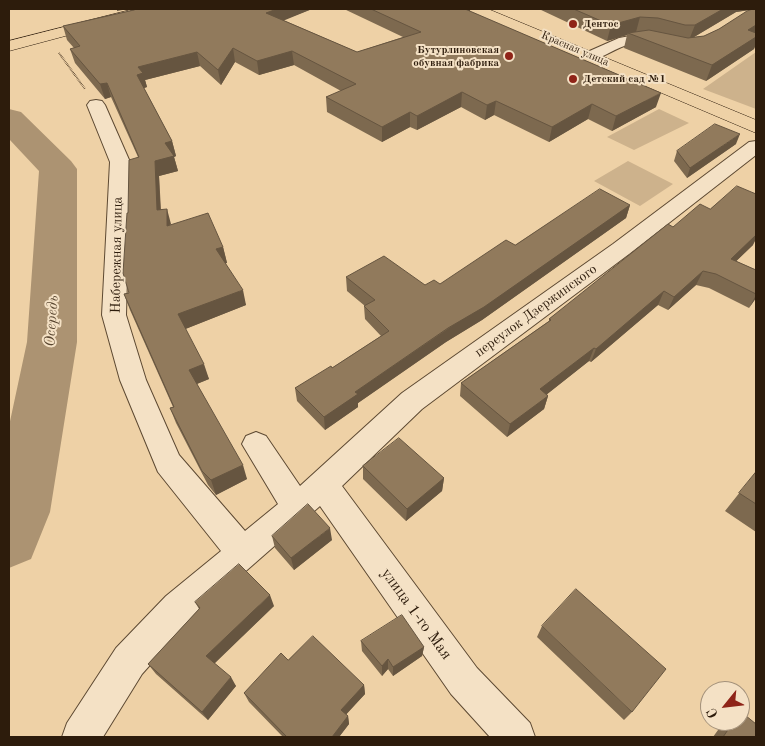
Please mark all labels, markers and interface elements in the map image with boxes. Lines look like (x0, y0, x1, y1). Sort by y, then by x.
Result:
place label: Дентос (583, 17, 619, 31)
marker: Дентос (567, 18, 579, 30)
street label: Красная улица (539, 29, 611, 69)
place label: Бутурлиновская обувная фабрика (413, 43, 499, 69)
marker: Бутурлиновская обувная фабрика (503, 50, 515, 62)
place label: Детский сад №1 (583, 72, 666, 86)
marker: Детский сад №1 (567, 73, 579, 85)
street label: Набережная улица (108, 197, 126, 313)
street label: переулок Дзержинского (472, 261, 600, 361)
water label: Осередь (41, 295, 63, 347)
street label: улица 1-го Мая (376, 564, 456, 664)
north arrow (700, 681, 750, 731)
text: С (704, 705, 721, 720)

